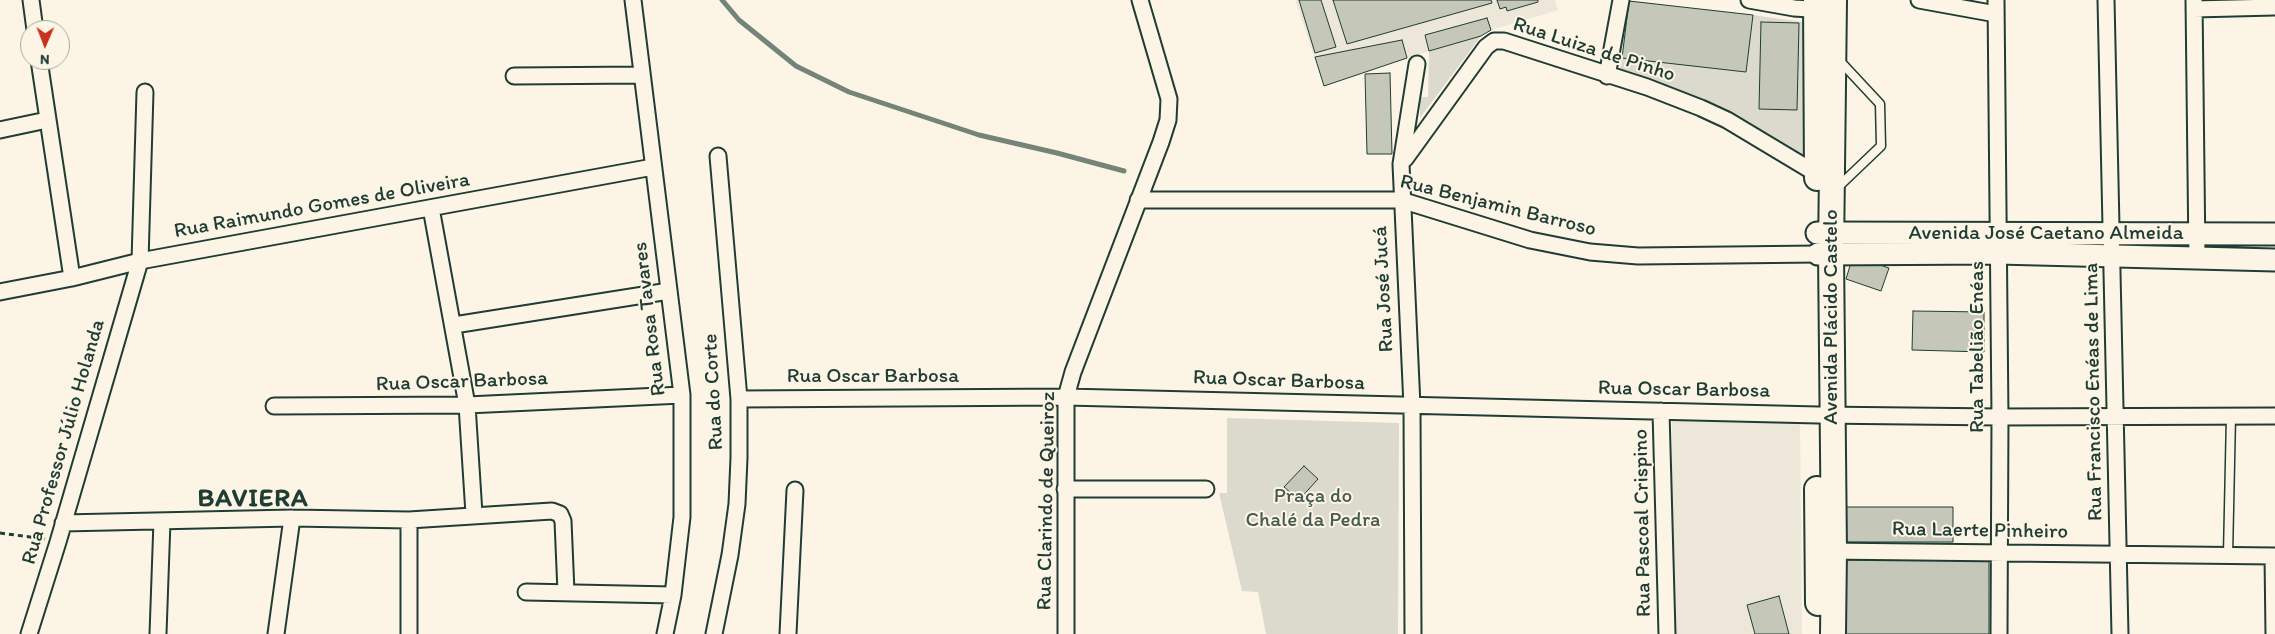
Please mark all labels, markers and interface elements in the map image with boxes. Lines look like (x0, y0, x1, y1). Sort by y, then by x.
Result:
street label: Rua Luiza de Pinho (1510, 12, 1678, 88)
north arrow (20, 20, 70, 70)
text: N (40, 51, 50, 68)
street label: Rua Raimundo Gomes de Oliveira (172, 168, 472, 244)
street label: Rua Benjamin Barroso (1397, 169, 1599, 243)
street label: Avenida Plácido Castelo (1819, 209, 1845, 425)
street label: Avenida José Caetano Almeida (1908, 221, 2184, 247)
street label: Rua José Jucá (1368, 225, 1400, 353)
street label: Rua Rosa Tavares (628, 240, 672, 398)
street label: Rua Tabelião Enéas (1965, 261, 1991, 433)
street label: Rua Francisco Enéas de Lima (2079, 263, 2109, 521)
street label: Rua Professor Júlio Holanda (17, 316, 111, 568)
street label: Rua do Corte (698, 333, 730, 451)
street label: Rua Oscar Barbosa (787, 364, 959, 390)
street label: Rua Oscar Barbosa (1192, 365, 1366, 397)
street label: Rua Oscar Barbosa (375, 366, 549, 398)
street label: Rua Oscar Barbosa (1598, 376, 1770, 404)
street label: Rua Clarindo de Queiroz (1032, 391, 1062, 611)
street label: Rua Pascoal Crispino (1629, 429, 1657, 617)
district label: BAVIERA (197, 483, 309, 515)
park label: Praça do Chalé da Pedra (1246, 484, 1380, 534)
street label: Rua Laerte Pinheiro (1892, 517, 2068, 545)

